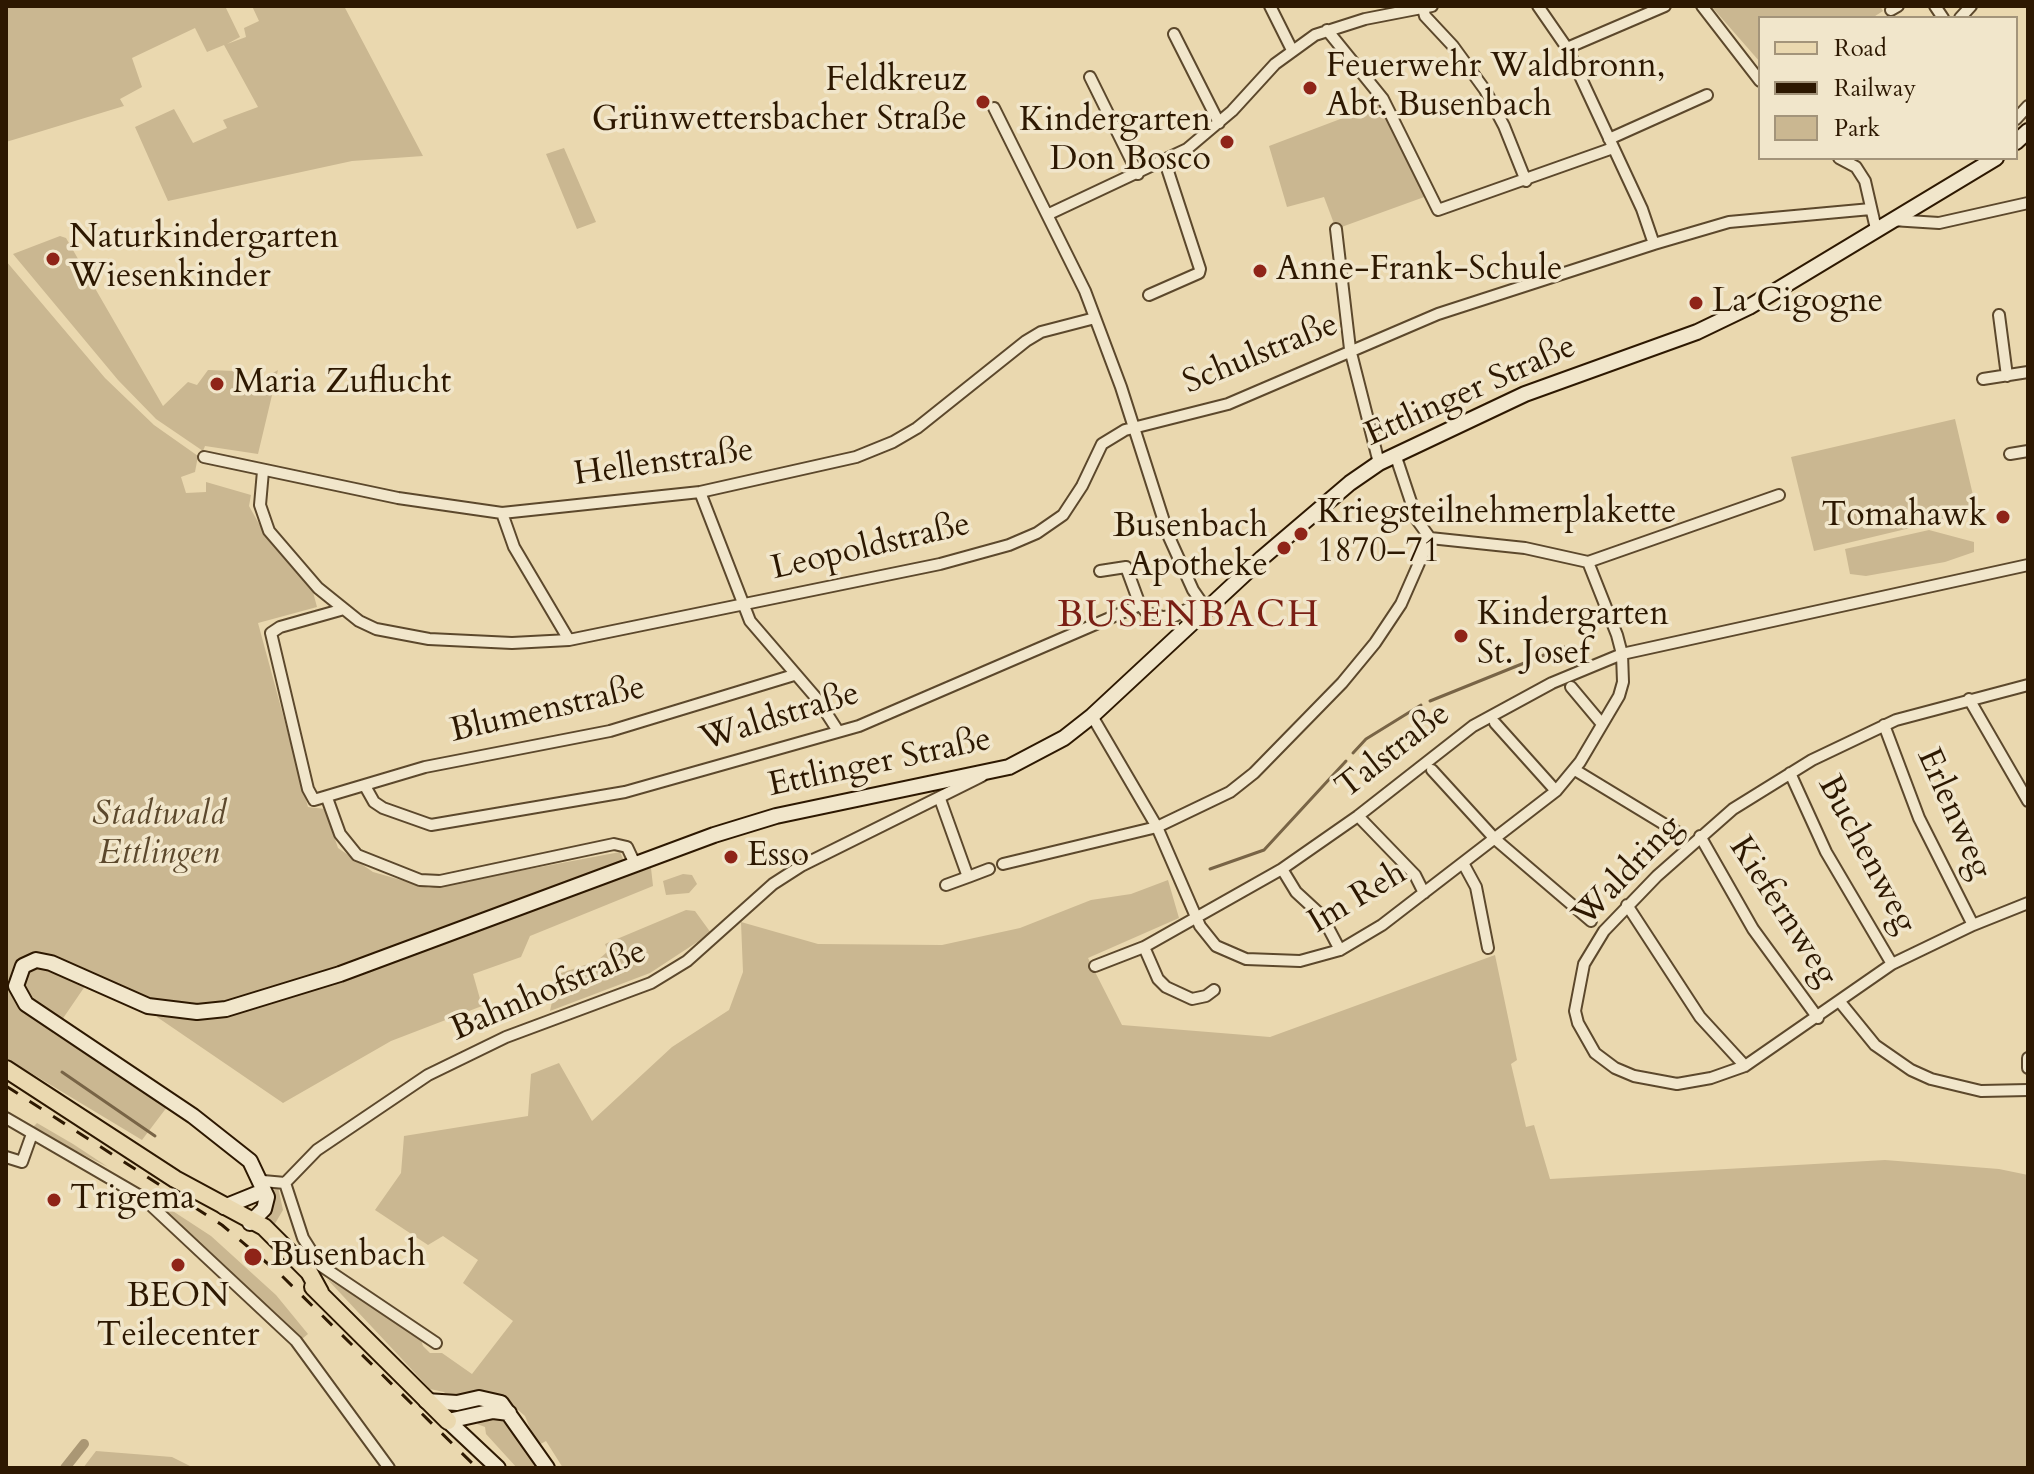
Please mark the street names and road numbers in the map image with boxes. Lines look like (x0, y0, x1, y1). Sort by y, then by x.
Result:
street label: Schulstraße (1178, 305, 1344, 405)
street label: Ettlinger Straße (1359, 327, 1583, 457)
street label: Hellenstraße (572, 431, 756, 497)
street label: Leopoldstraße (768, 505, 974, 591)
street label: Blumenstraße (447, 669, 649, 753)
street label: Waldstraße (696, 675, 864, 761)
street label: Talstraße (1329, 695, 1459, 809)
street label: Ettlinger Straße (765, 720, 995, 808)
street label: Erlenweg (1906, 742, 2000, 886)
street label: Buchenweg (1808, 769, 1924, 941)
street label: Waldring (1566, 808, 1692, 936)
street label: Kiefernweg (1719, 830, 1845, 994)
street label: Im Reh (1302, 854, 1414, 944)
street label: Bahnhofstraße (445, 933, 653, 1051)

